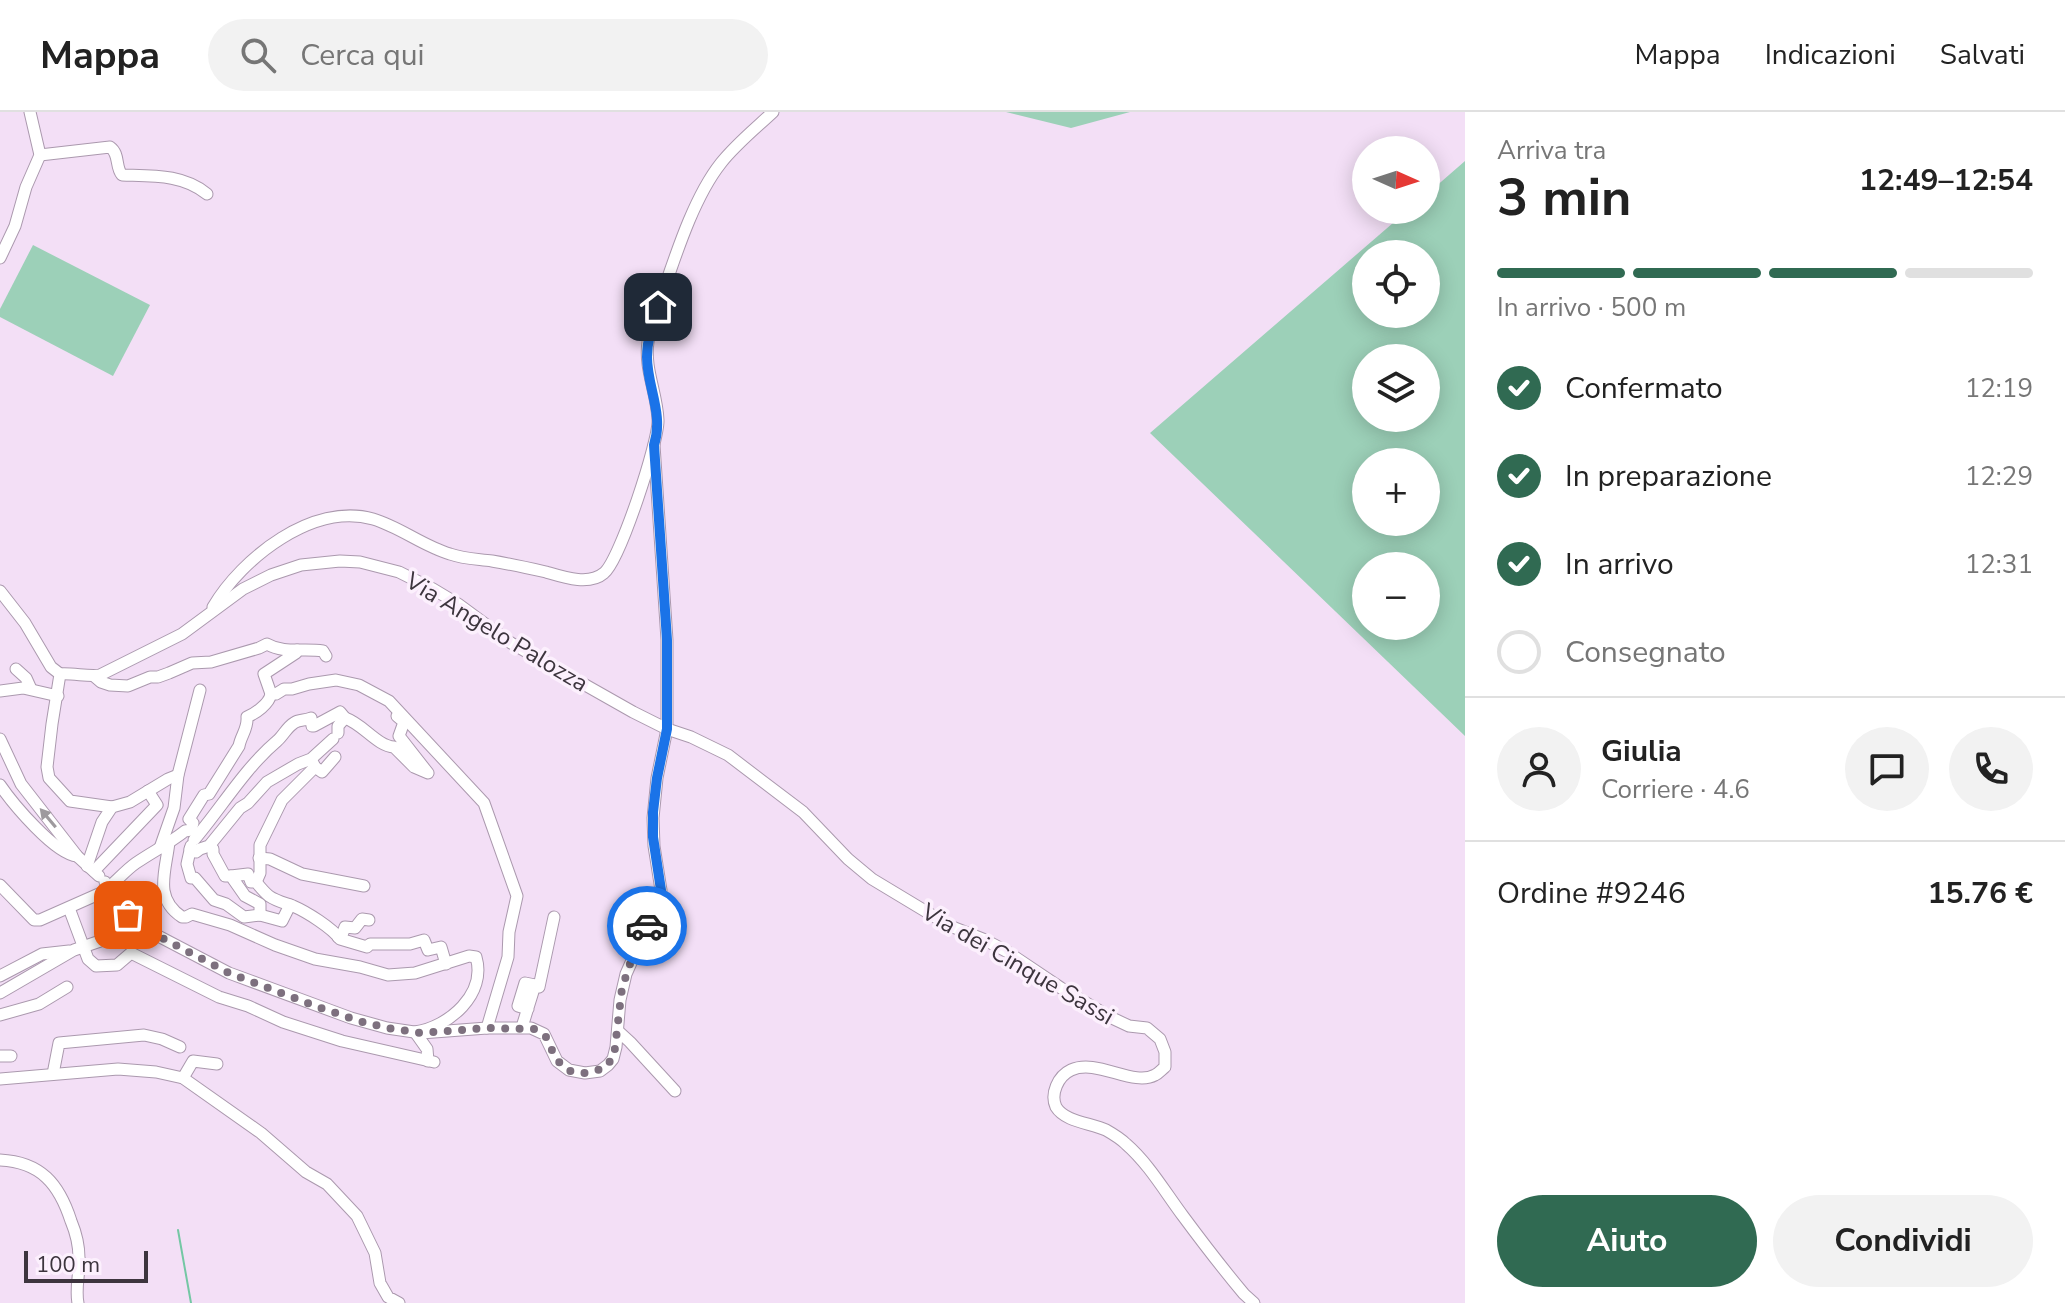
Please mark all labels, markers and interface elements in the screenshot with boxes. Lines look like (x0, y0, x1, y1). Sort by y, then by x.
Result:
search box (208, 19, 768, 91)
text: Mappa (40, 30, 160, 81)
icon: search (236, 33, 280, 77)
text: Cerca qui (300, 35, 424, 76)
text: Mappa (1634, 36, 1721, 74)
text: Indicazioni (1765, 36, 1896, 74)
text: Salvati (1940, 36, 2025, 74)
text: Arriva tra (1497, 133, 1606, 168)
north arrow (1352, 136, 1440, 224)
map controls (1352, 136, 1440, 640)
text: 12:49–12:54 (1859, 160, 2033, 201)
text: 3 min (1497, 162, 1632, 233)
button: locate (1352, 240, 1440, 328)
pin (624, 273, 692, 341)
icon: home (636, 285, 680, 329)
text: In arrivo · 500 m (1497, 290, 1686, 325)
button: layers (1352, 344, 1440, 432)
icon: check (1497, 366, 1541, 410)
text: Confermato (1565, 368, 1723, 409)
text: 12:19 (1965, 371, 2033, 406)
button: + (1352, 448, 1440, 536)
icon: check (1497, 454, 1541, 498)
text: In preparazione (1565, 456, 1772, 497)
text: 12:29 (1965, 459, 2033, 494)
icon: check (1497, 542, 1541, 586)
text: In arrivo (1565, 544, 1674, 585)
text: 12:31 (1965, 547, 2033, 582)
button: − (1352, 552, 1440, 640)
street label: Via Angelo Palozza (399, 564, 594, 699)
text: Consegnato (1565, 632, 1726, 673)
button: person (1497, 727, 1581, 811)
button: chat (1845, 727, 1929, 811)
button: phone (1949, 727, 2033, 811)
text: Giulia (1601, 731, 1682, 772)
text: Corriere · 4.6 (1601, 772, 1750, 807)
one-way arrow (40, 808, 57, 828)
text: Ordine #9246 (1497, 873, 1686, 914)
text: 15.76 € (1927, 873, 2033, 914)
pin (94, 881, 162, 949)
courier (607, 886, 687, 966)
icon: bag (106, 893, 150, 937)
street label: Via dei Cinque Sassi (915, 895, 1120, 1032)
icon: car (625, 904, 669, 948)
button: Aiuto (1497, 1195, 1757, 1287)
button: Condividi (1773, 1195, 2033, 1287)
scale bar (24, 1247, 148, 1283)
text: 100 m (36, 1250, 100, 1280)

